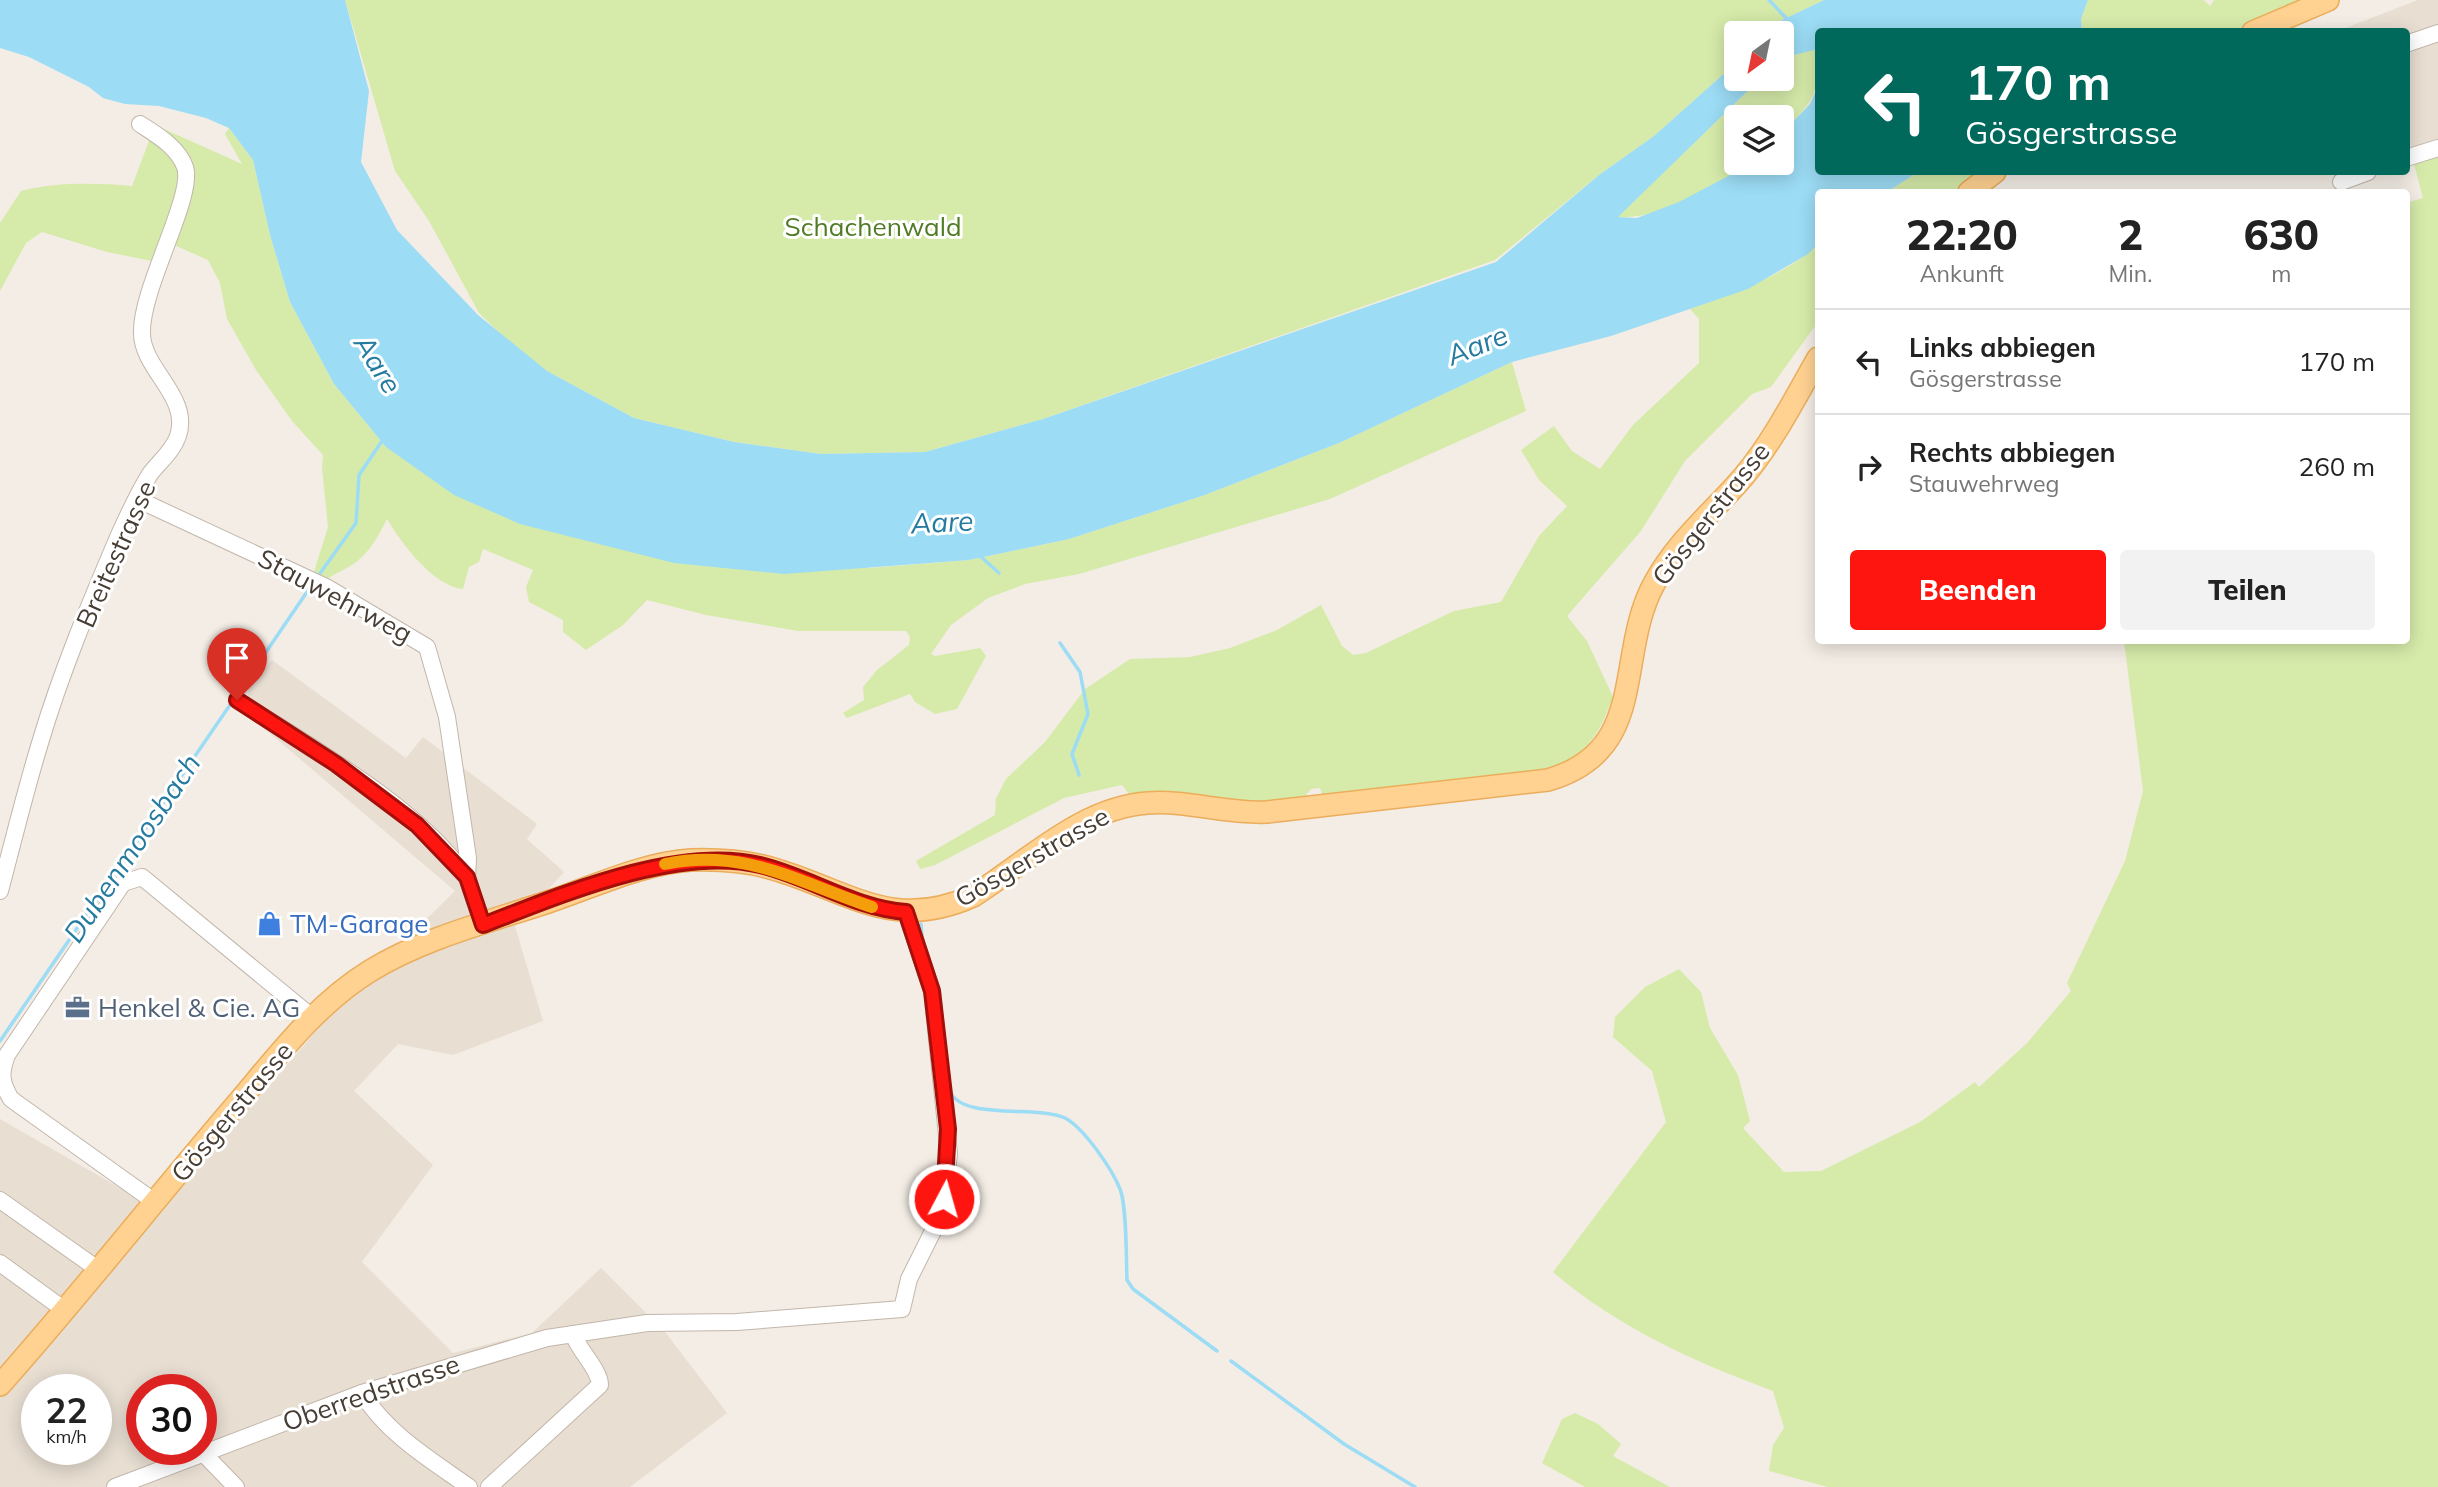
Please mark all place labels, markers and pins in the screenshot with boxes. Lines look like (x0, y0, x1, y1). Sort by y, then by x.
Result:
pin (207, 628, 267, 700)
place label: TM-Garage (290, 907, 428, 940)
shop icon: TM-Garage (256, 910, 284, 938)
place label: Henkel & Cie. AG (98, 991, 300, 1024)
office icon: Henkel & Cie. AG (64, 994, 92, 1022)

